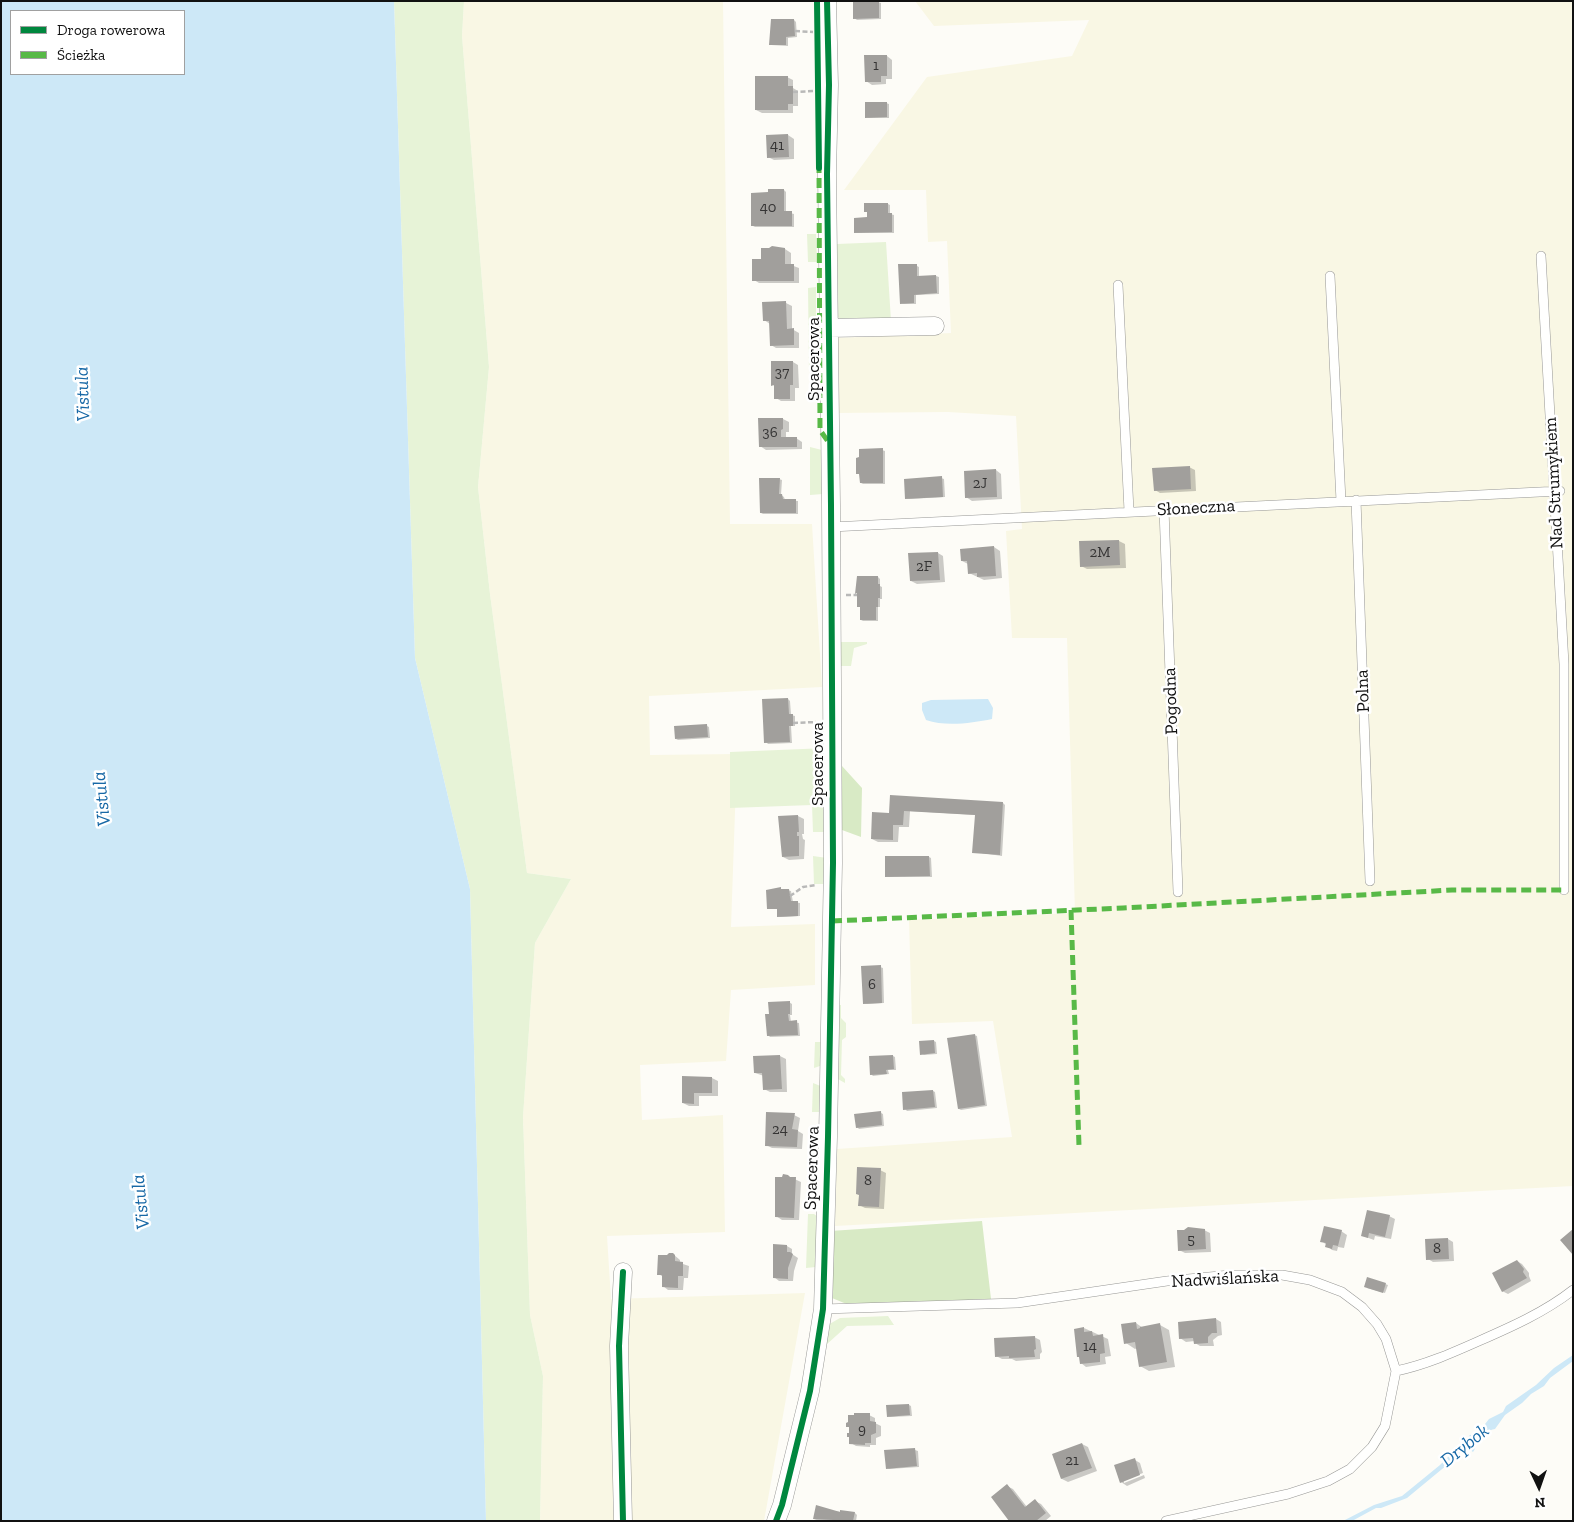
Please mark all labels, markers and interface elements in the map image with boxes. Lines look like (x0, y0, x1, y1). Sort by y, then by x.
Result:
legend (10, 10, 185, 75)
text: Droga rowerowa (57, 21, 165, 39)
text: Ścieżka (57, 46, 105, 64)
house number: 1 (873, 57, 879, 75)
house number: 41 (770, 137, 784, 155)
house number: 40 (760, 199, 776, 217)
street label: Spacerowa (803, 317, 825, 401)
house number: 37 (775, 364, 789, 382)
water label: Vistula (71, 366, 95, 422)
street label: Nad Strumykiem (1540, 417, 1568, 549)
house number: 36 (762, 424, 778, 442)
house number: 2J (973, 475, 987, 493)
street label: Słoneczna (1156, 495, 1236, 521)
house number: 2M (1090, 544, 1110, 562)
house number: 2F (916, 558, 932, 576)
street label: Pogodna (1159, 667, 1183, 735)
street label: Polna (1351, 669, 1375, 713)
street label: Spacerowa (807, 722, 829, 806)
water label: Vistula (88, 770, 116, 828)
house number: 6 (868, 976, 876, 994)
house number: 24 (772, 1121, 788, 1139)
street label: Spacerowa (800, 1126, 824, 1210)
house number: 8 (864, 1172, 872, 1190)
water label: Vistula (127, 1173, 155, 1231)
house number: 5 (1187, 1231, 1195, 1249)
house number: 8 (1433, 1240, 1441, 1258)
street label: Nadwiślańska (1171, 1265, 1279, 1293)
house number: 14 (1083, 1338, 1097, 1356)
water label: Drybok (1436, 1420, 1494, 1472)
house number: 9 (858, 1421, 866, 1439)
house number: 21 (1065, 1452, 1079, 1470)
north arrow (1514, 1462, 1564, 1512)
text: N (1534, 1494, 1546, 1511)

